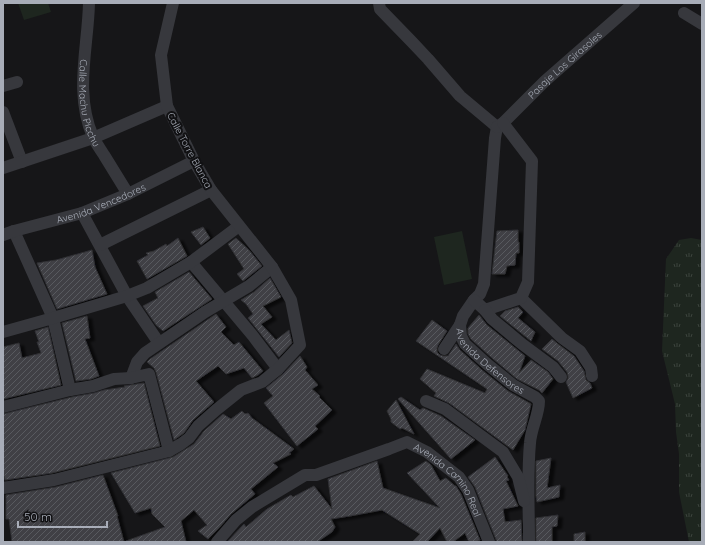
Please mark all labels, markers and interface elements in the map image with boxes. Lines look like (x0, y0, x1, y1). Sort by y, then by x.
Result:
street label: Pasaje Los Girasoles (525, 28, 605, 102)
street label: Calle Machu Picchu (76, 59, 103, 149)
street label: Calle Torre Blanca (164, 110, 215, 190)
street label: Avenida Vencedores (55, 180, 148, 227)
street label: Avenida Defensores (453, 328, 527, 397)
street label: Avenida Camino Real (411, 440, 484, 519)
scale bar (18, 503, 107, 529)
text: 50 m (24, 509, 52, 524)

